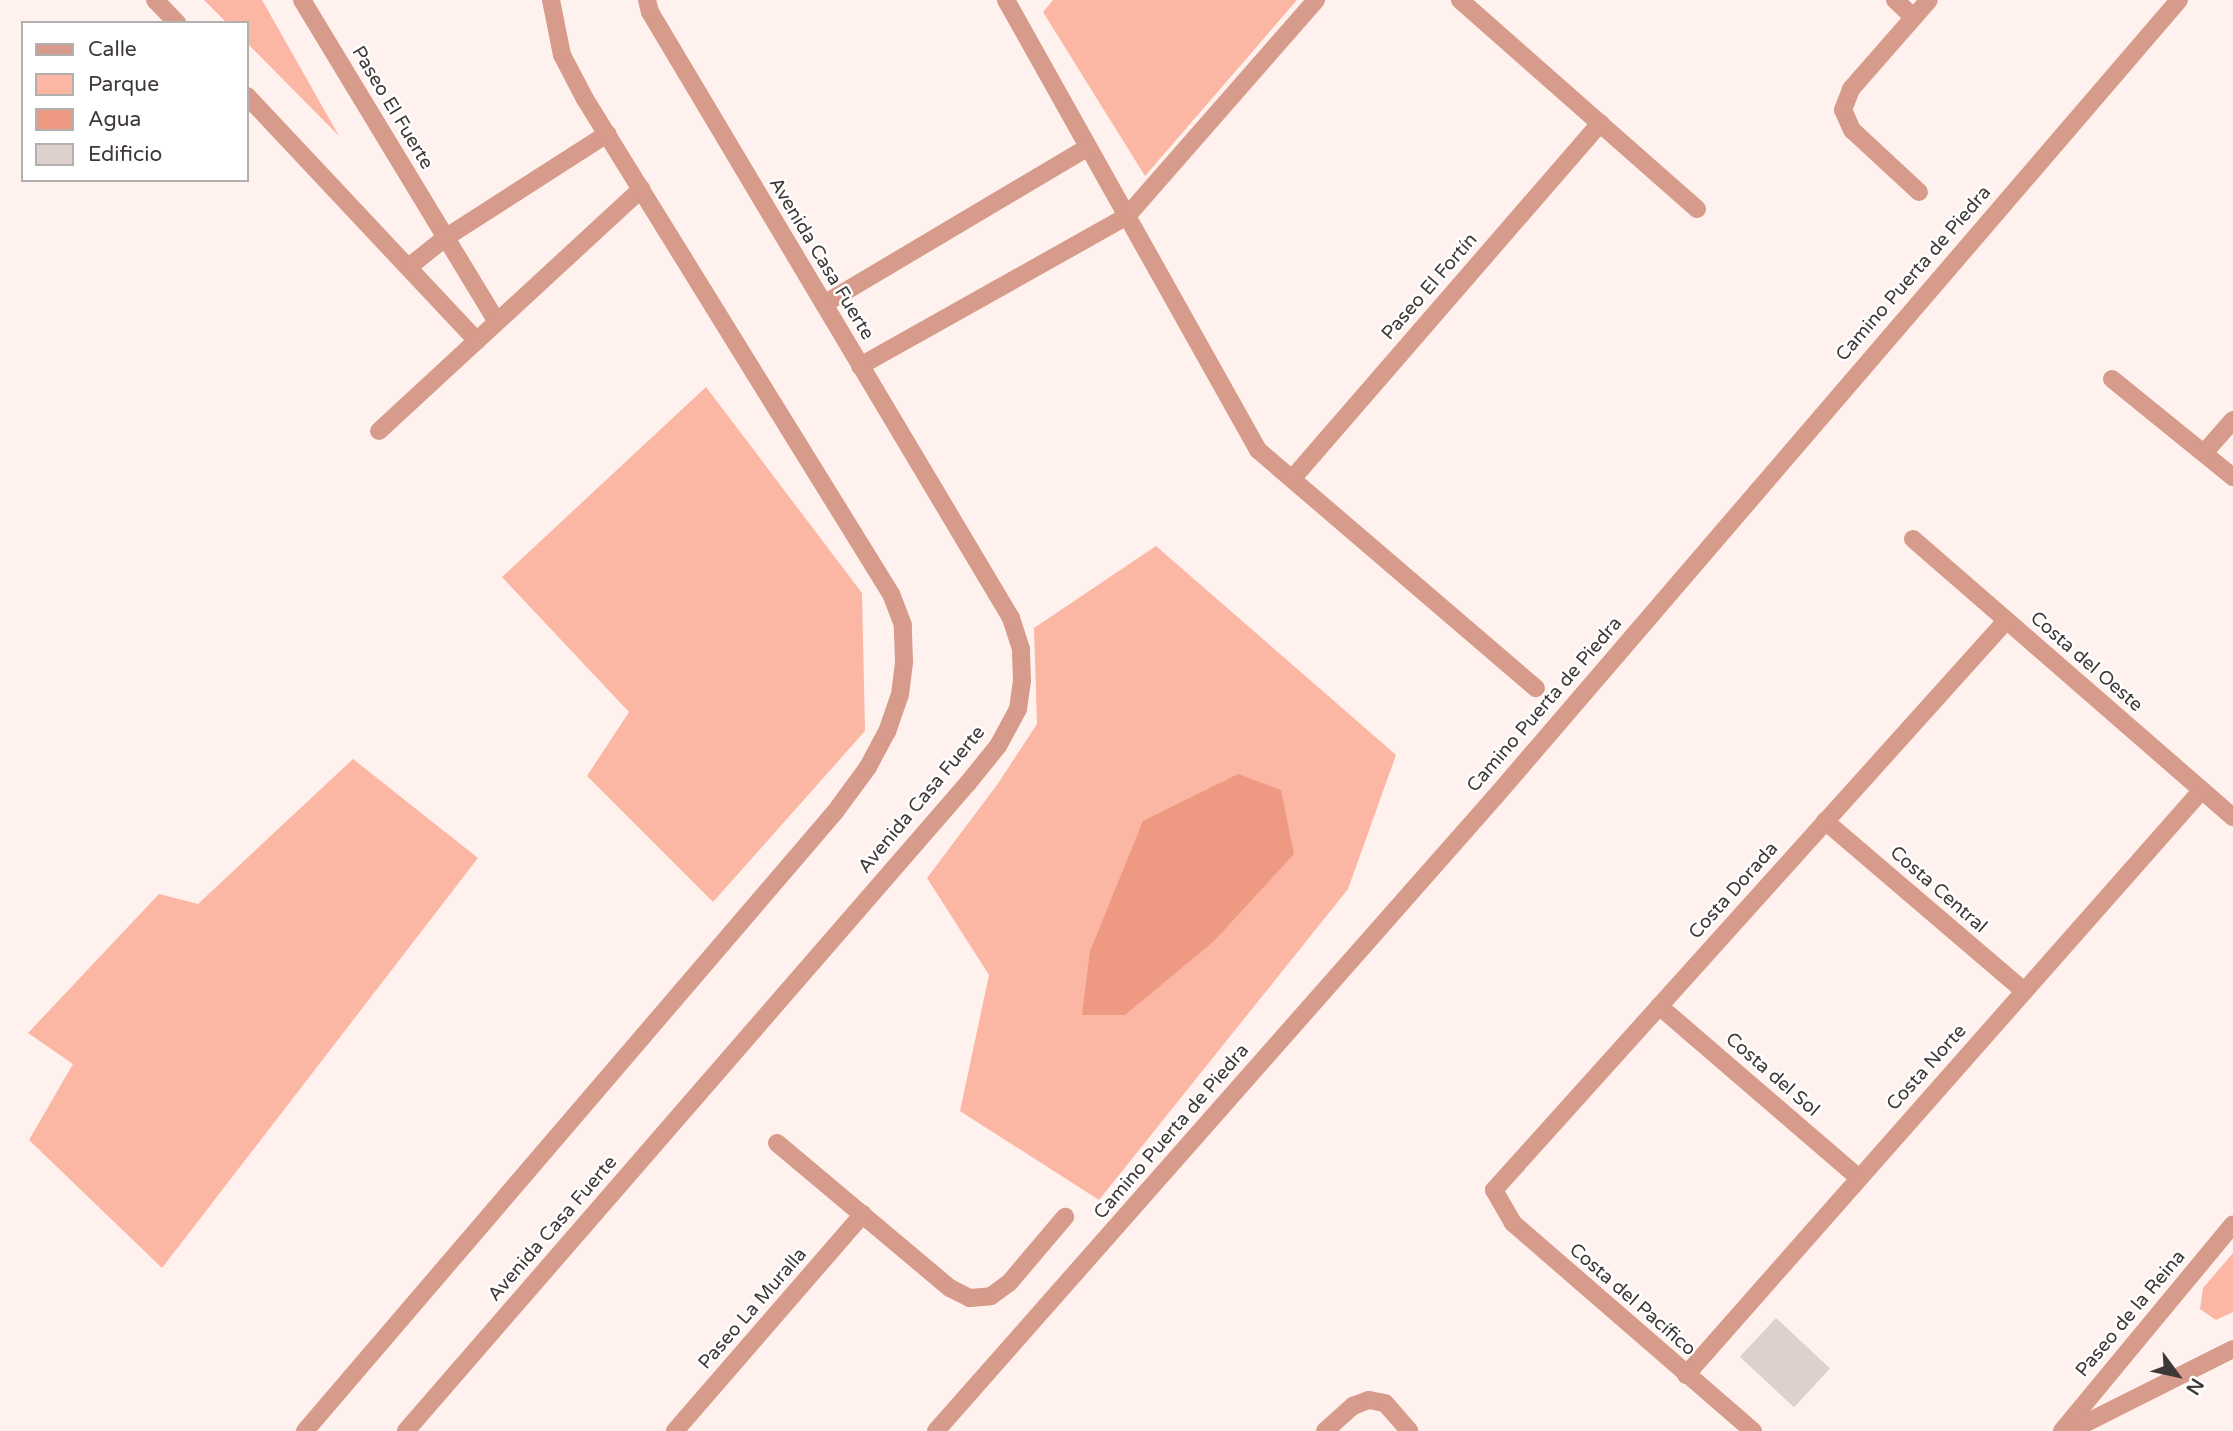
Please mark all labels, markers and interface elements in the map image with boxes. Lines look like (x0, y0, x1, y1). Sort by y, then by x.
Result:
legend (21, 21, 248, 182)
text: Calle (88, 37, 137, 62)
street label: Paseo El Fuerte (346, 42, 438, 174)
text: Parque (88, 72, 159, 97)
text: Agua (88, 107, 141, 132)
text: Edificio (88, 142, 162, 167)
street label: Avenida Casa Fuerte (764, 174, 878, 344)
street label: Camino Puerta de Piedra (1832, 182, 1996, 366)
street label: Paseo El Fortín (1377, 229, 1483, 345)
street label: Costa del Oeste (2025, 607, 2147, 717)
street label: Camino Puerta de Piedra (1463, 613, 1627, 797)
street label: Avenida Casa Fuerte (854, 722, 990, 878)
street label: Costa Dorada (1685, 838, 1783, 944)
street label: Costa Central (1885, 842, 1991, 938)
street label: Costa Norte (1882, 1020, 1972, 1116)
street label: Costa del Sol (1720, 1028, 1824, 1122)
street label: Camino Puerta de Piedra (1090, 1040, 1254, 1224)
street label: Avenida Casa Fuerte (484, 1152, 622, 1306)
street label: Costa del Pacífico (1564, 1239, 1700, 1361)
street label: Paseo La Muralla (694, 1244, 812, 1374)
street label: Paseo de la Reina (2071, 1246, 2191, 1382)
north arrow (2142, 1340, 2212, 1410)
text: N (2181, 1374, 2208, 1399)

